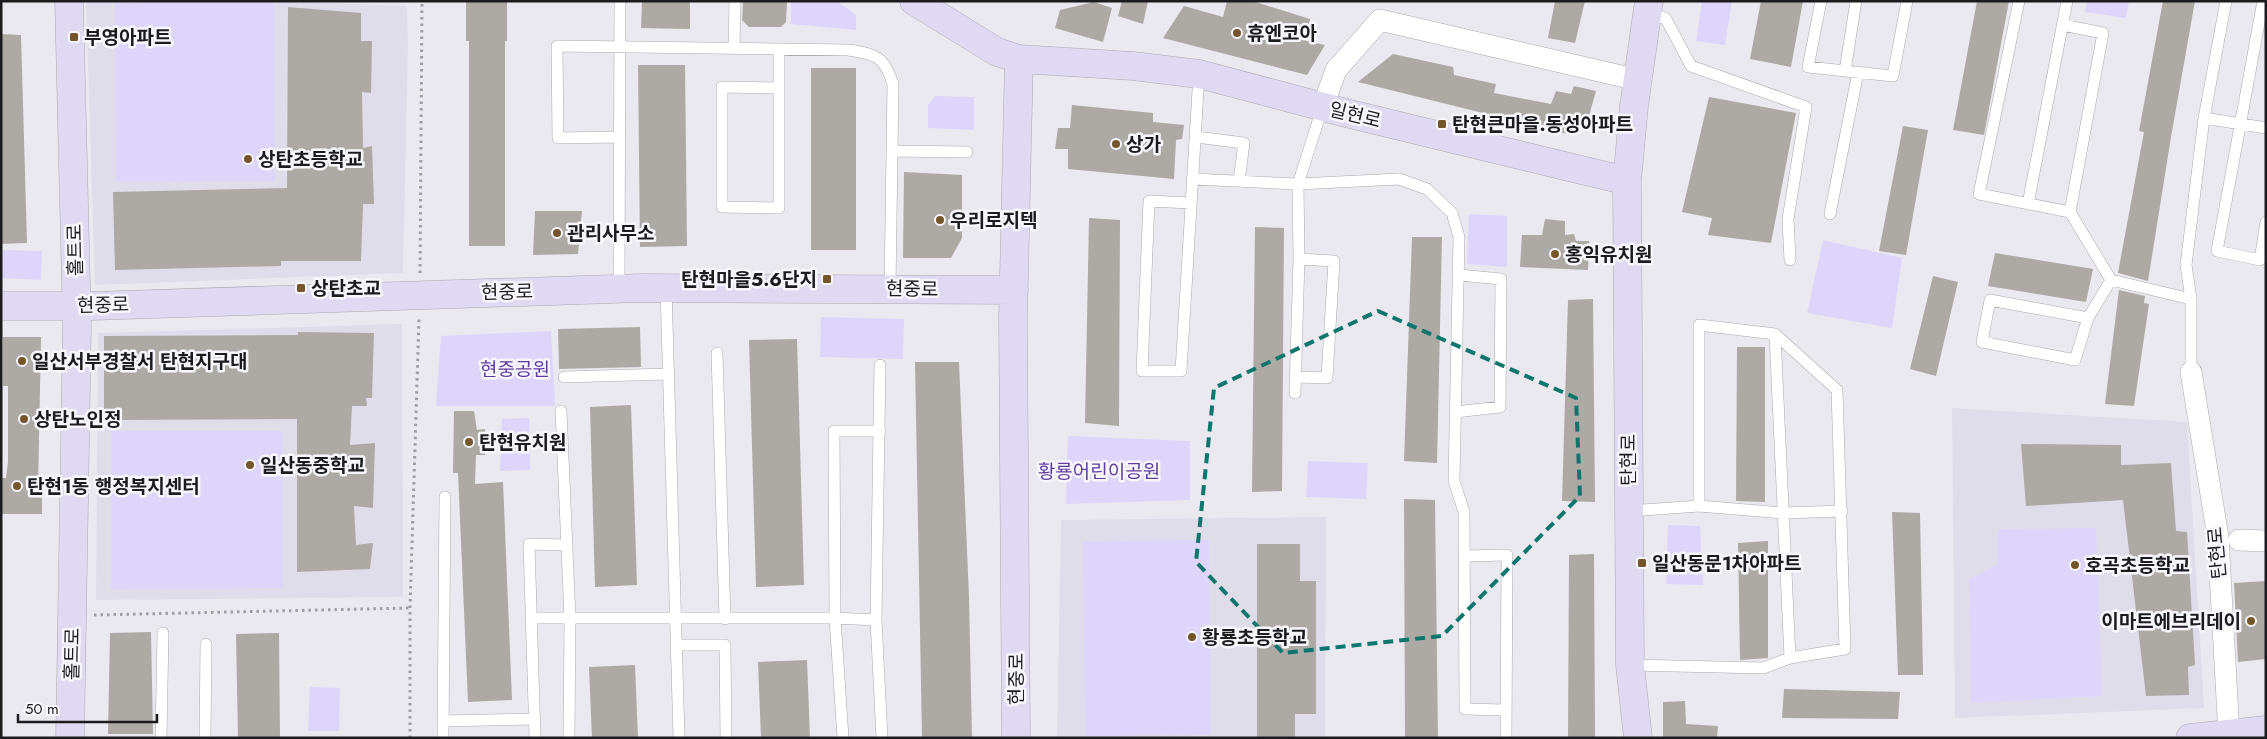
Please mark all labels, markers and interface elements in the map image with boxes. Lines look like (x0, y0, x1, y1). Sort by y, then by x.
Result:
place label: 휴엔코아 (1247, 20, 1317, 47)
place label: 부영아파트 (84, 24, 171, 51)
marker: 휴엔코아 (1231, 27, 1243, 39)
marker: 부영아파트 (68, 31, 80, 43)
street label: 일현로 (1326, 96, 1384, 134)
place label: 탄현큰마을.동성아파트 (1452, 111, 1633, 138)
marker: 탄현큰마을.동성아파트 (1436, 118, 1448, 130)
place label: 상가 (1126, 131, 1161, 158)
marker: 상가 (1110, 138, 1122, 150)
place label: 상탄초등학교 (258, 146, 363, 173)
marker: 상탄초등학교 (242, 153, 254, 165)
place label: 우리로지텍 (950, 207, 1037, 234)
marker: 우리로지텍 (934, 214, 946, 226)
place label: 관리사무소 (567, 220, 654, 247)
street label: 홀트로 (61, 224, 89, 276)
marker: 관리사무소 (551, 227, 563, 239)
place label: 홍익유치원 (1565, 241, 1652, 268)
marker: 홍익유치원 (1549, 248, 1561, 260)
place label: 탄현마을5.6단지 (681, 266, 817, 293)
marker: 탄현마을5.6단지 (821, 273, 833, 285)
place label: 상탄초교 (311, 275, 381, 302)
street label: 현중로 (886, 275, 938, 303)
street label: 현중로 (481, 278, 533, 306)
marker: 상탄초교 (295, 282, 307, 294)
street label: 현중로 (77, 291, 129, 319)
place label: 일산서부경찰서 탄현지구대 (32, 348, 247, 375)
marker: 일산서부경찰서 탄현지구대 (16, 355, 28, 367)
park label: 현중공원 (480, 356, 550, 383)
place label: 상탄노인정 (34, 406, 121, 433)
marker: 상탄노인정 (18, 413, 30, 425)
place label: 탄현유치원 (479, 429, 566, 456)
street label: 탄현로 (1615, 434, 1642, 486)
marker: 탄현유치원 (463, 436, 475, 448)
place label: 일산동중학교 (260, 452, 365, 479)
park label: 황룡어린이공원 (1038, 458, 1160, 485)
marker: 일산동중학교 (244, 459, 256, 471)
place label: 탄현1동 행정복지센터 (27, 473, 200, 500)
marker: 탄현1동 행정복지센터 (11, 480, 23, 492)
street label: 탄현로 (2201, 526, 2233, 580)
place label: 일산동문1차아파트 (1652, 550, 1802, 577)
place label: 호곡초등학교 (2085, 552, 2190, 579)
marker: 일산동문1차아파트 (1636, 557, 1648, 569)
marker: 호곡초등학교 (2069, 559, 2081, 571)
place label: 이마트에브리데이 (2101, 608, 2241, 635)
marker: 이마트에브리데이 (2245, 615, 2257, 627)
place label: 황룡초등학교 (1202, 624, 1307, 651)
street label: 홀트로 (58, 628, 86, 680)
marker: 황룡초등학교 (1186, 631, 1198, 643)
street label: 현중로 (1003, 653, 1030, 705)
scale bar (18, 692, 156, 724)
text: 50 m (25, 698, 59, 720)

